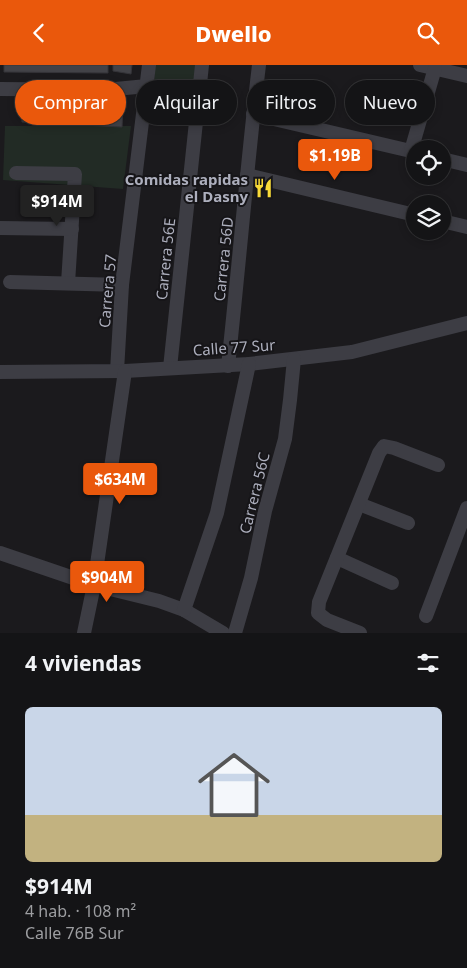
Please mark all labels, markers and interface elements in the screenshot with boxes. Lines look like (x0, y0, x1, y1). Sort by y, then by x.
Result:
text: Dwello (195, 18, 272, 48)
icon: back (25, 19, 53, 47)
icon: search (414, 19, 442, 47)
chip: Comprar (15, 80, 126, 125)
chip: Alquilar (136, 80, 237, 125)
chip: Filtros (247, 80, 335, 125)
chip: Nuevo (345, 80, 435, 125)
pin: $1.19B (294, 139, 376, 181)
map controls (406, 140, 451, 240)
button: locate (406, 140, 451, 185)
text: $1.19B (309, 144, 361, 166)
place label: Comidas rapidas el Dasny (125, 169, 248, 206)
restaurant icon: Comidas rapidas el Dasny (252, 177, 274, 199)
pin: $914M (22, 185, 92, 227)
text: $914M (31, 190, 83, 212)
button: layers (406, 195, 451, 240)
street label: Carrera 56D (209, 216, 237, 302)
street label: Carrera 56E (151, 217, 179, 301)
street label: Carrera 57 (94, 253, 120, 329)
street label: Calle 77 Sur (192, 334, 276, 360)
street label: Carrera 56C (234, 450, 274, 536)
pin: $634M (85, 463, 155, 505)
text: $634M (94, 468, 146, 490)
pin: $904M (72, 561, 142, 603)
text: $904M (81, 566, 133, 588)
text: 4 viviendas (25, 649, 142, 677)
icon: filters (414, 649, 442, 677)
icon: home (189, 740, 279, 830)
text: $914M (25, 872, 93, 900)
text: 4 hab. · 108 m² (25, 900, 136, 922)
text: Calle 76B Sur (25, 922, 124, 944)

